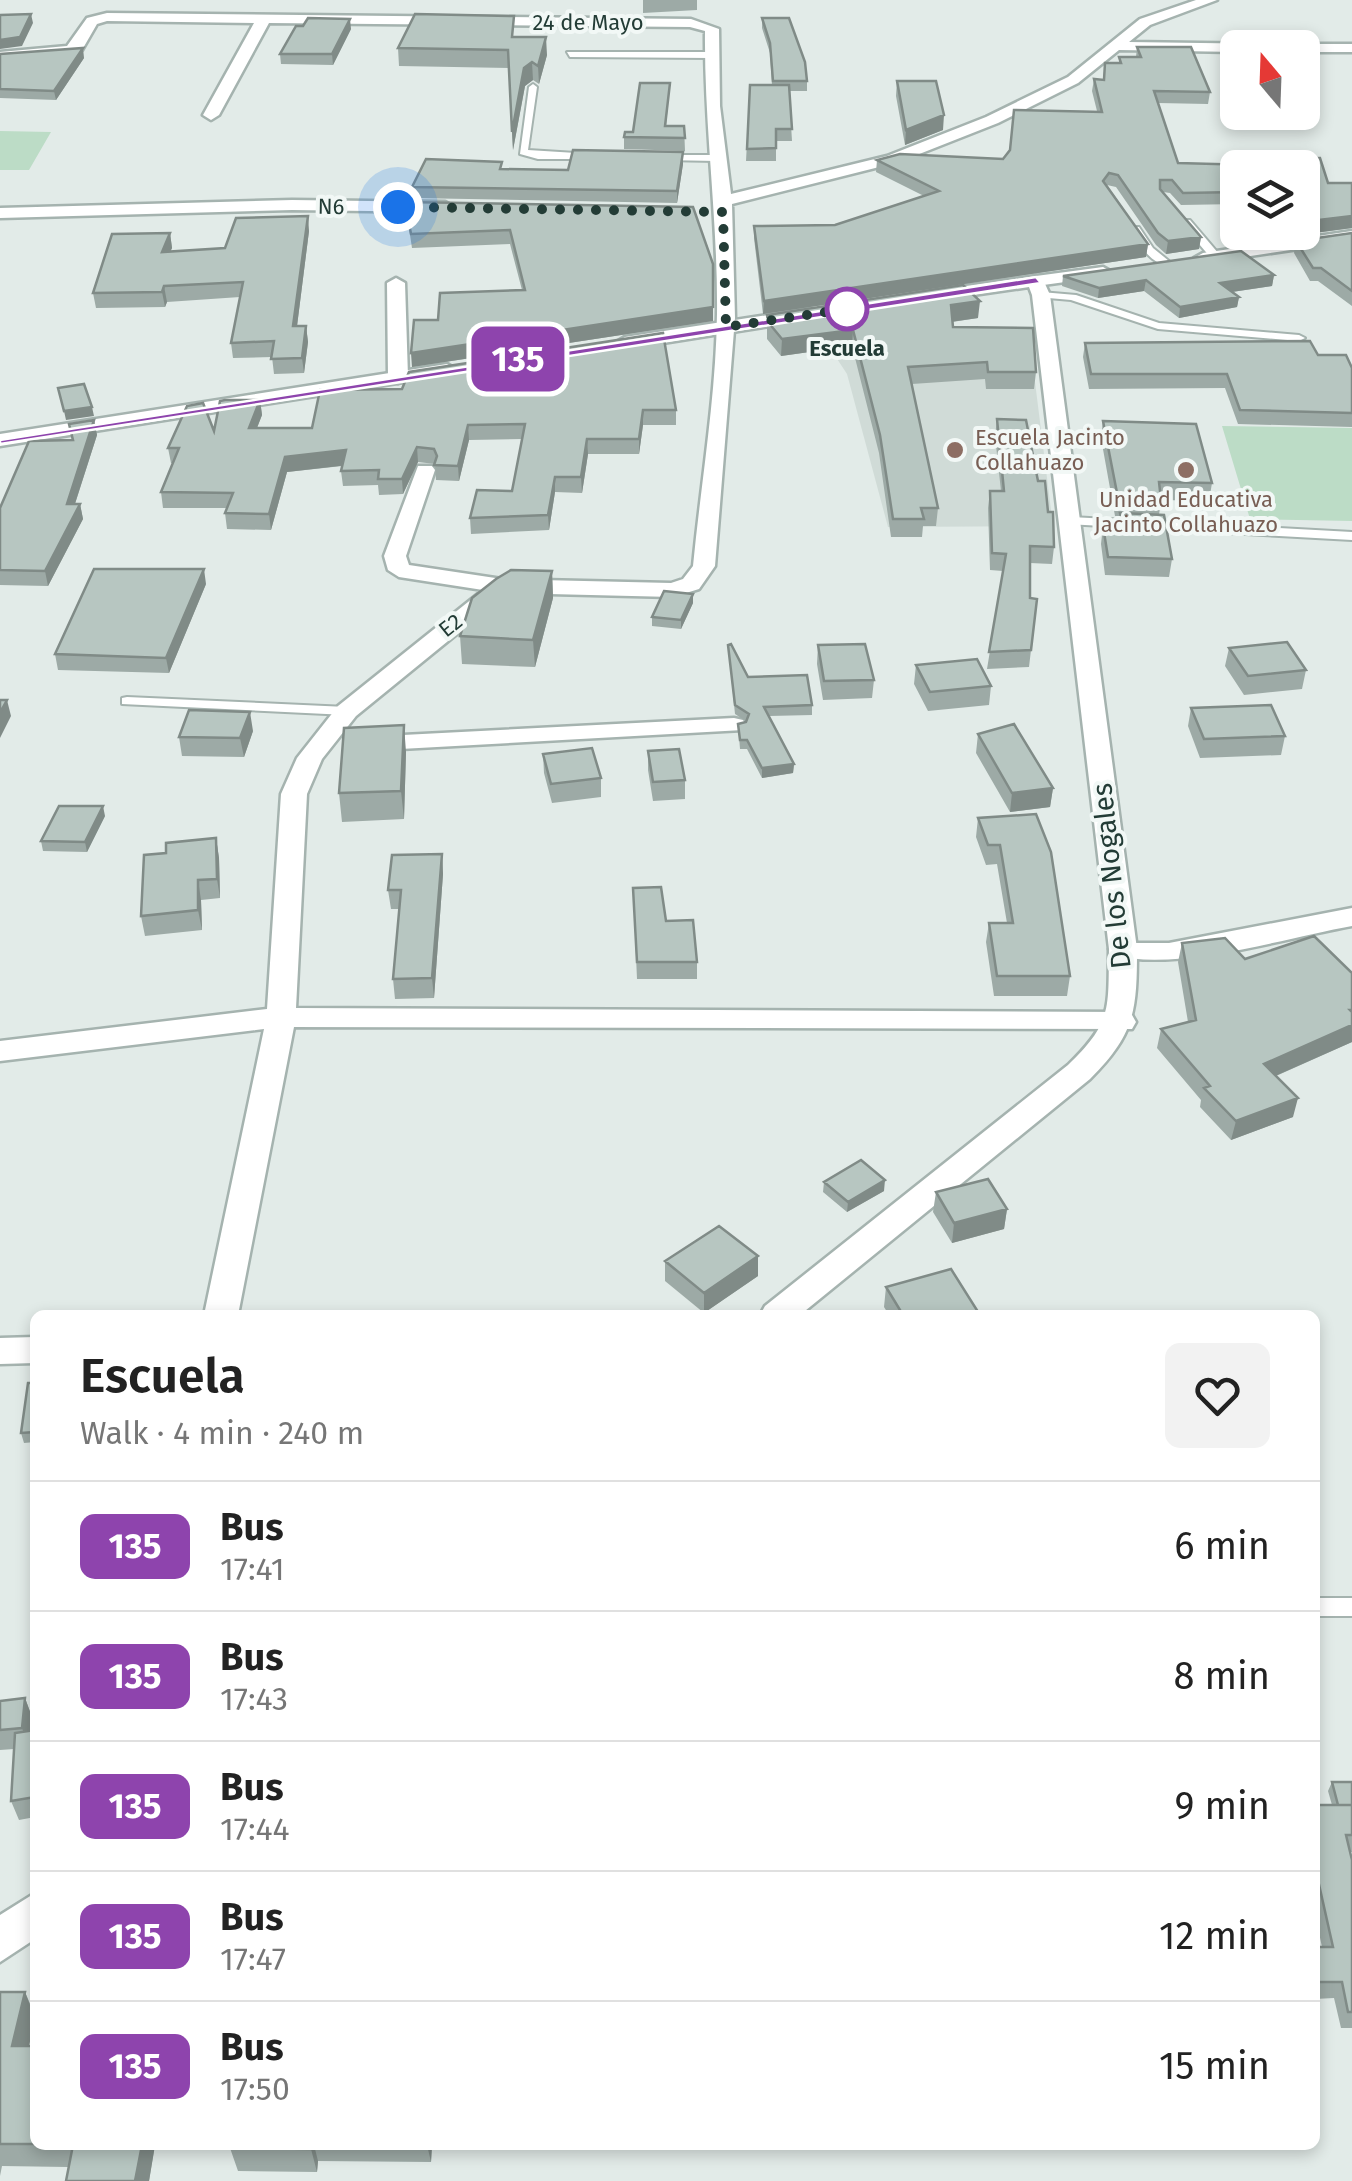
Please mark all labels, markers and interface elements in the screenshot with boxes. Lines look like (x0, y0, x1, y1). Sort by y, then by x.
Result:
street label: 24 de Mayo (532, 9, 644, 36)
north arrow (1220, 30, 1320, 130)
map controls (1220, 30, 1320, 250)
button: layers (1220, 150, 1320, 250)
your location (373, 182, 423, 232)
street label: N6 (317, 193, 345, 220)
marker: Escuela (826, 288, 868, 330)
line badge: 135 (460, 326, 576, 392)
place label: Escuela (809, 335, 885, 362)
text: 135 (491, 338, 545, 380)
place label: Escuela Jacinto Collahuazo (975, 424, 1125, 476)
marker: Escuela Jacinto Collahuazo (944, 439, 966, 461)
marker: Unidad Educativa Jacinto Collahuazo (1175, 459, 1197, 481)
place label: Unidad Educativa Jacinto Collahuazo (1094, 486, 1278, 538)
street label: E2 (433, 608, 468, 643)
street label: De los Nogales (1085, 781, 1138, 970)
button: heart (1165, 1343, 1270, 1448)
text: Escuela (80, 1347, 245, 1405)
text: Walk · 4 min · 240 m (80, 1414, 364, 1452)
text: Bus (220, 1504, 284, 1550)
text: 6 min (1174, 1523, 1270, 1569)
text: 135 (108, 1525, 162, 1567)
text: 17:41 (220, 1550, 285, 1588)
text: Bus (220, 1634, 284, 1680)
text: 8 min (1173, 1653, 1270, 1699)
text: 135 (108, 1655, 162, 1697)
text: 17:43 (220, 1680, 288, 1718)
text: Bus (220, 1764, 284, 1810)
text: 9 min (1174, 1783, 1270, 1829)
text: 135 (108, 1785, 162, 1827)
text: 17:44 (220, 1810, 290, 1848)
text: Bus (220, 1894, 284, 1940)
text: 12 min (1159, 1913, 1270, 1959)
text: 135 (108, 1915, 162, 1957)
text: 17:47 (220, 1940, 286, 1978)
text: Bus (220, 2024, 284, 2070)
text: 15 min (1159, 2043, 1270, 2089)
text: 135 (108, 2045, 162, 2087)
text: 17:50 (220, 2070, 290, 2108)

